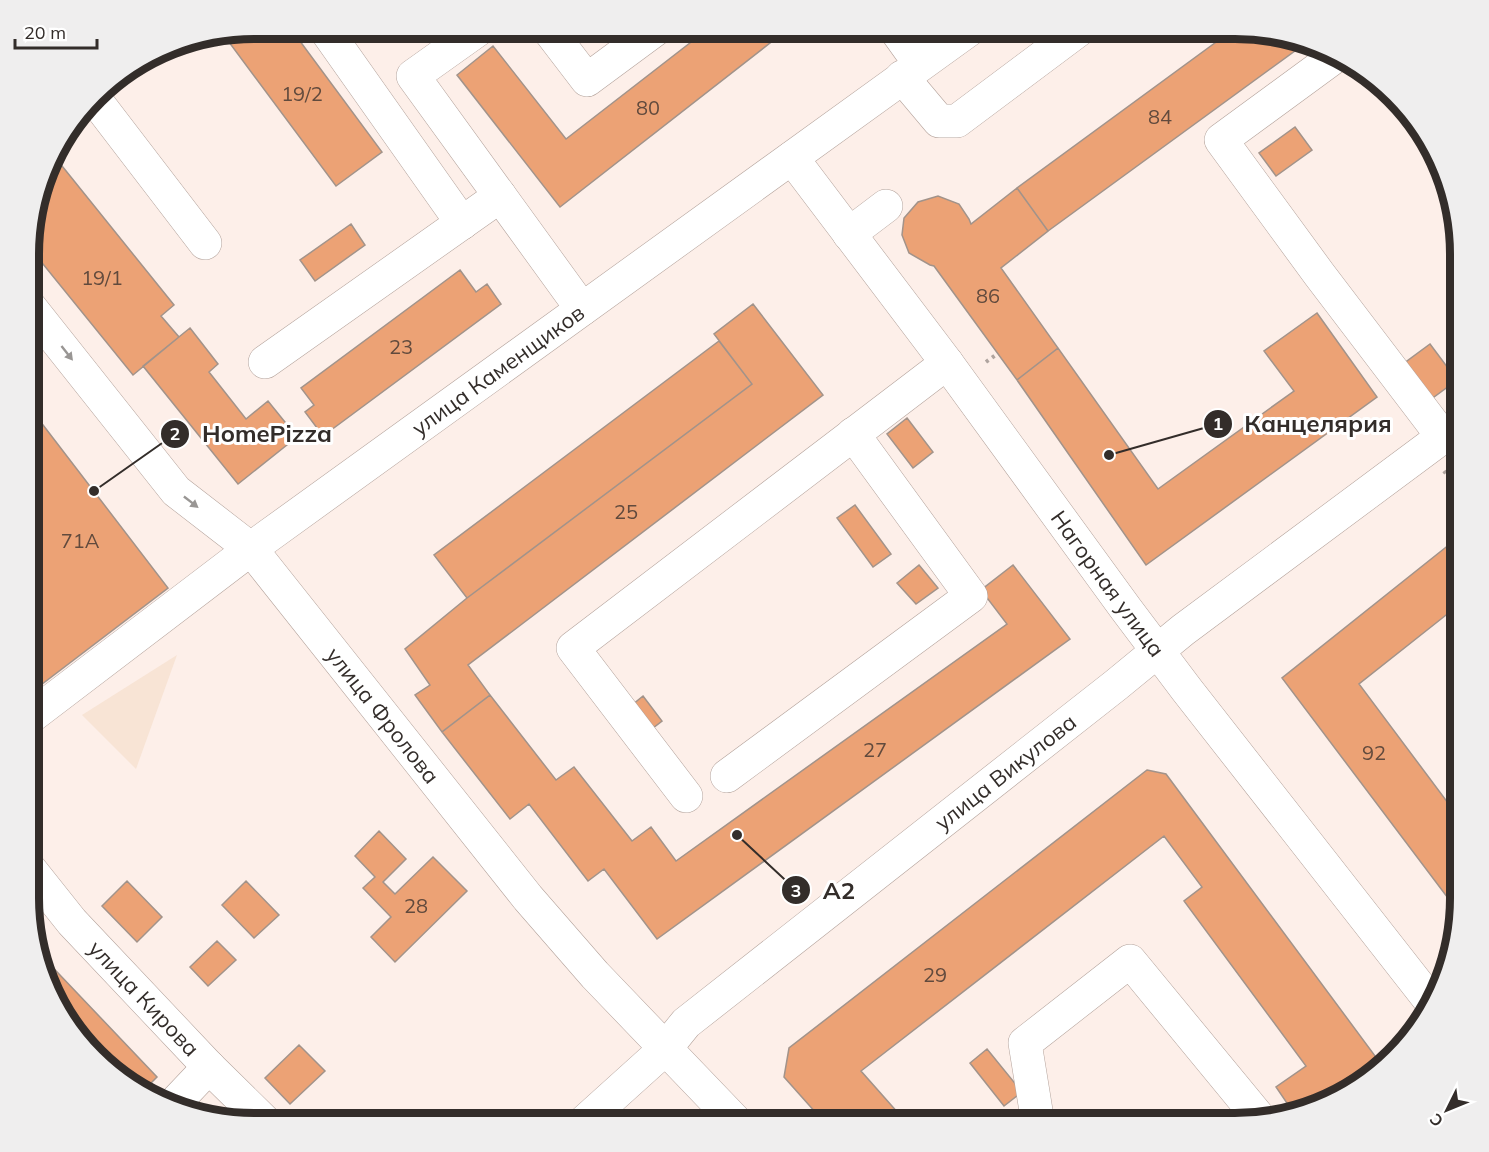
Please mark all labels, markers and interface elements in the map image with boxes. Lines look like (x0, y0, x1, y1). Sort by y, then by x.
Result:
scale bar (15, 12, 98, 50)
text: 20 m (24, 21, 66, 44)
house number: 19/2 (281, 81, 323, 106)
house number: 80 (636, 95, 660, 120)
house number: 84 (1148, 104, 1172, 129)
house number: 19/1 (81, 265, 123, 290)
house number: 86 (976, 283, 1000, 308)
street label: улица Каменщиков (406, 298, 590, 442)
house number: 23 (389, 334, 413, 359)
one-way arrow (60, 345, 72, 360)
callout: Канцелярия (1203, 403, 1404, 445)
text: Канцелярия (1244, 408, 1392, 438)
text: 1 (1213, 412, 1223, 435)
callout: HomePizza (160, 413, 344, 455)
text: HomePizza (202, 418, 332, 448)
text: 2 (170, 422, 180, 445)
one-way arrow (183, 496, 198, 508)
house number: 25 (614, 499, 638, 524)
street label: Нагорная улица (1045, 505, 1171, 662)
house number: 71А (61, 528, 100, 553)
street label: улица Фролова (320, 641, 446, 789)
street label: улица Викулова (929, 708, 1082, 836)
house number: 27 (863, 737, 887, 762)
house number: 92 (1362, 740, 1386, 765)
callout: А2 (781, 869, 867, 911)
text: А2 (823, 875, 855, 905)
text: 3 (791, 879, 801, 902)
house number: 28 (404, 893, 428, 918)
street label: улица Кирова (83, 934, 206, 1062)
house number: 29 (923, 962, 947, 987)
north arrow (1417, 1080, 1477, 1140)
text: С (1425, 1109, 1447, 1131)

